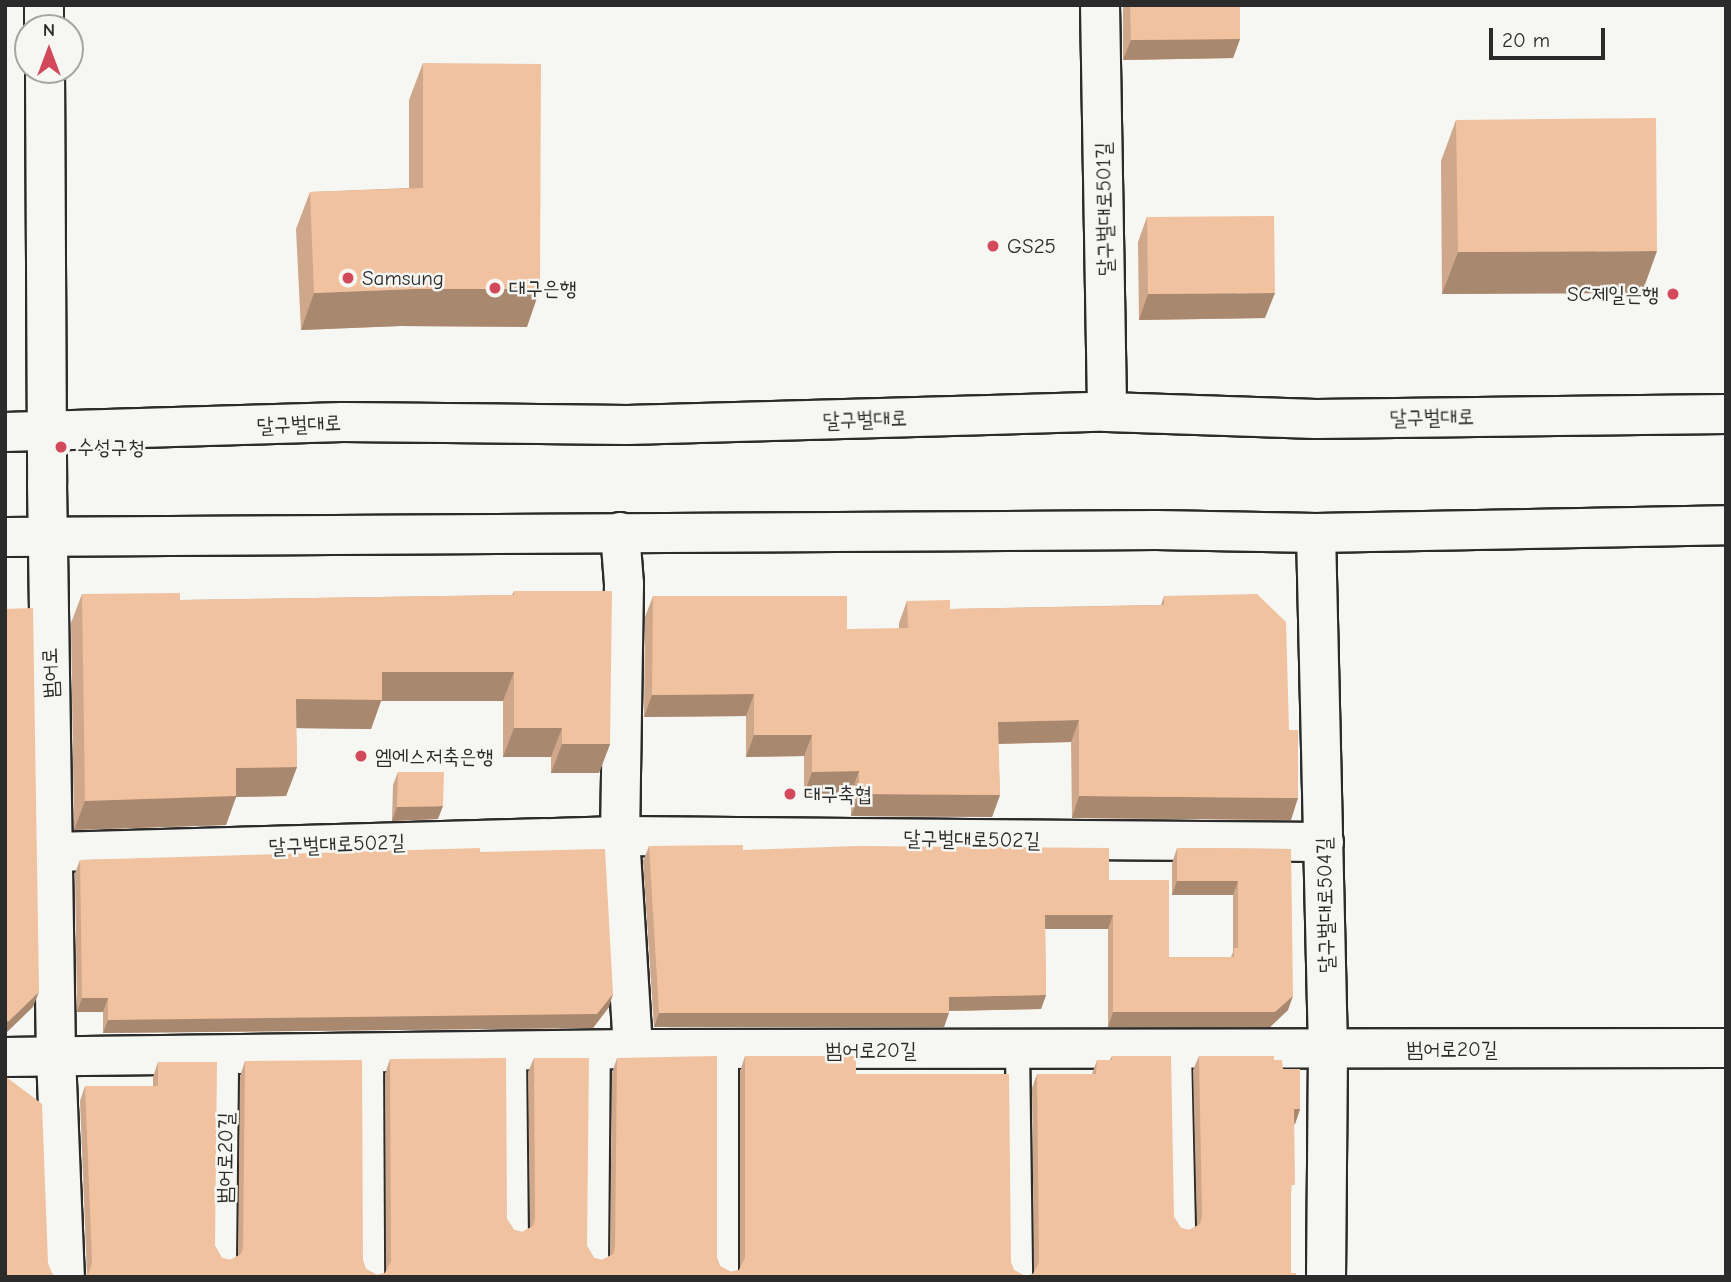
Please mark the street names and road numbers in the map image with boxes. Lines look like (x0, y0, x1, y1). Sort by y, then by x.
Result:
street label: 달구벌대로501길 (1090, 142, 1118, 276)
street label: 달구벌대로 (1390, 404, 1474, 430)
street label: 달구벌대로 (822, 405, 908, 433)
street label: 달구벌대로 (256, 410, 342, 438)
street label: 범어로 (37, 647, 63, 699)
street label: 달구벌대로502길 (904, 825, 1040, 853)
street label: 달구벌대로502길 (268, 829, 406, 859)
street label: 달구벌대로504길 (1311, 837, 1339, 973)
street label: 범어로20길 (1406, 1036, 1498, 1062)
street label: 범어로20길 (825, 1037, 917, 1063)
street label: 범어로20길 (212, 1112, 238, 1204)

